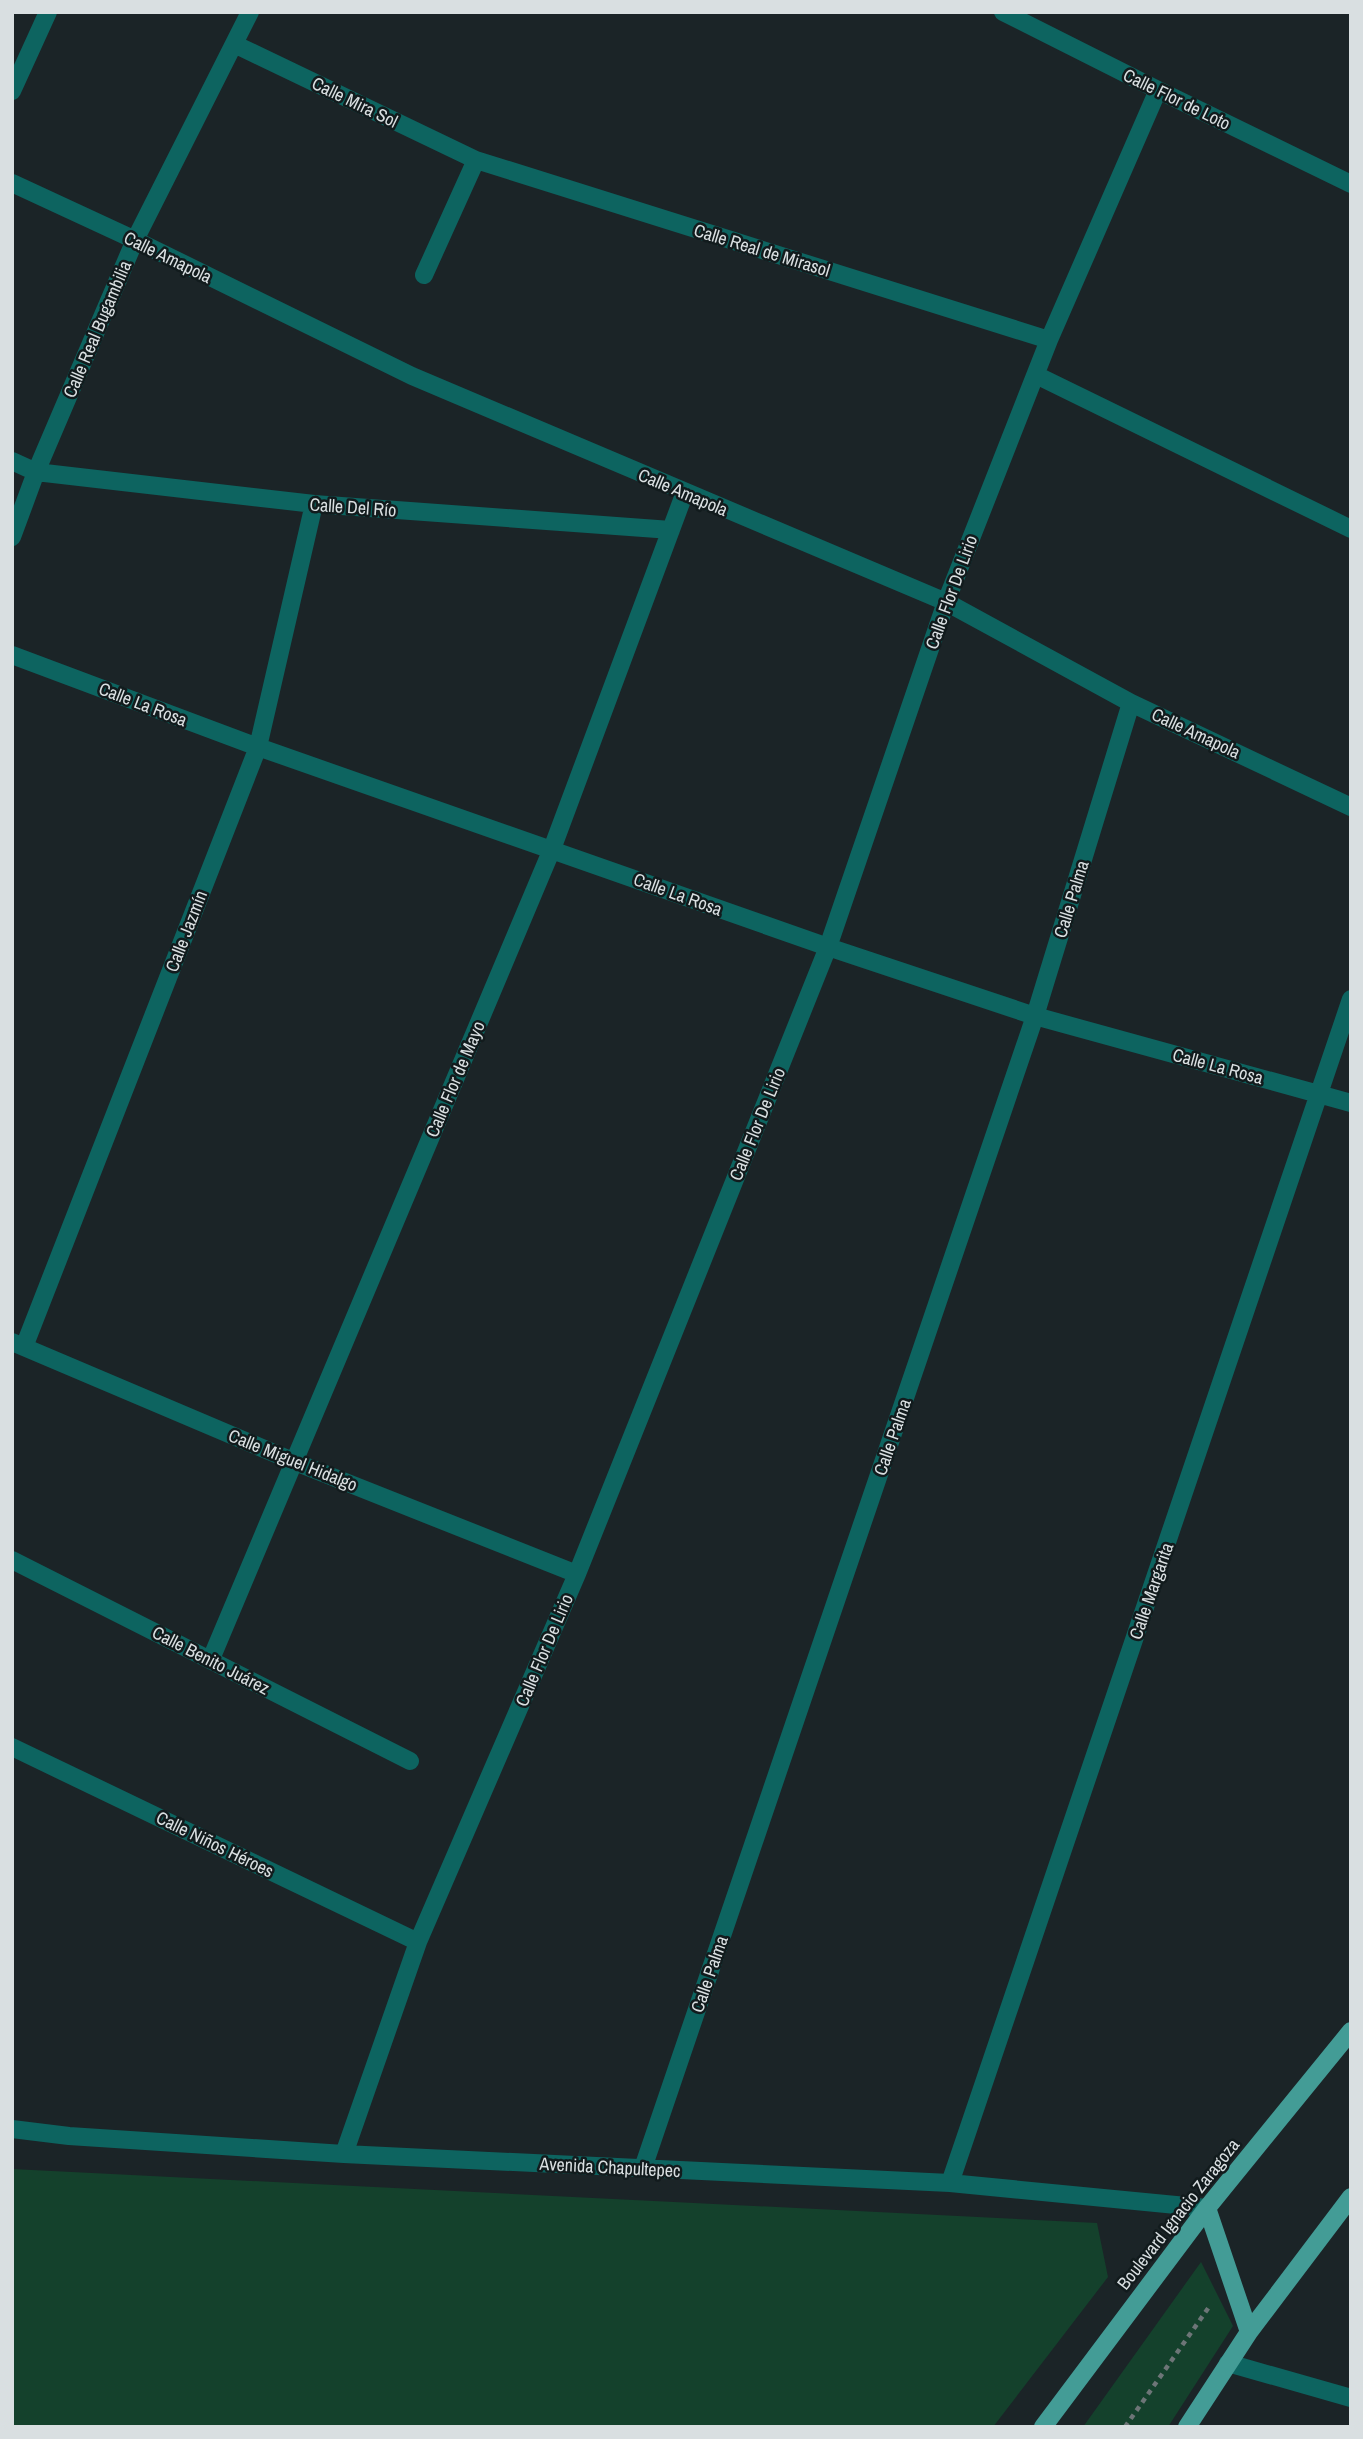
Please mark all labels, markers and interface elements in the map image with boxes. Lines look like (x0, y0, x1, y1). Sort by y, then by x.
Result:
street label: Calle Flor de Loto (1119, 62, 1235, 136)
street label: Calle Mira Sol (308, 70, 402, 134)
street label: Calle Real de Mirasol (691, 217, 833, 283)
street label: Calle Amapola (120, 225, 216, 289)
street label: Calle Real Bugambilia (57, 257, 137, 401)
street label: Calle Amapola (634, 462, 732, 522)
street label: Calle Del Río (309, 491, 397, 523)
street label: Calle Flor De Lirio (919, 531, 983, 653)
street label: Calle La Rosa (95, 676, 191, 732)
street label: Calle Amapola (1148, 702, 1244, 764)
street label: Calle Palma (1047, 857, 1095, 941)
street label: Calle La Rosa (630, 866, 726, 922)
street label: Calle Jazmín (159, 887, 213, 975)
street label: Calle Flor de Mayo (419, 1017, 491, 1141)
street label: Calle La Rosa (1170, 1042, 1266, 1090)
street label: Calle Flor De Lirio (723, 1064, 791, 1184)
street label: Calle Palma (867, 1395, 917, 1479)
street label: Calle Miguel Hidalgo (225, 1423, 361, 1497)
street label: Calle Margarita (1123, 1539, 1179, 1643)
street label: Calle Flor De Lirio (509, 1590, 579, 1710)
street label: Calle Benito Juárez (148, 1620, 274, 1700)
street label: Calle Niños Héroes (152, 1805, 278, 1883)
street label: Calle Palma (684, 1932, 734, 2016)
street label: Boulevard Ignacio Zaragoza (1111, 2133, 1245, 2295)
street label: Avenida Chapultepec (538, 2151, 681, 2183)

